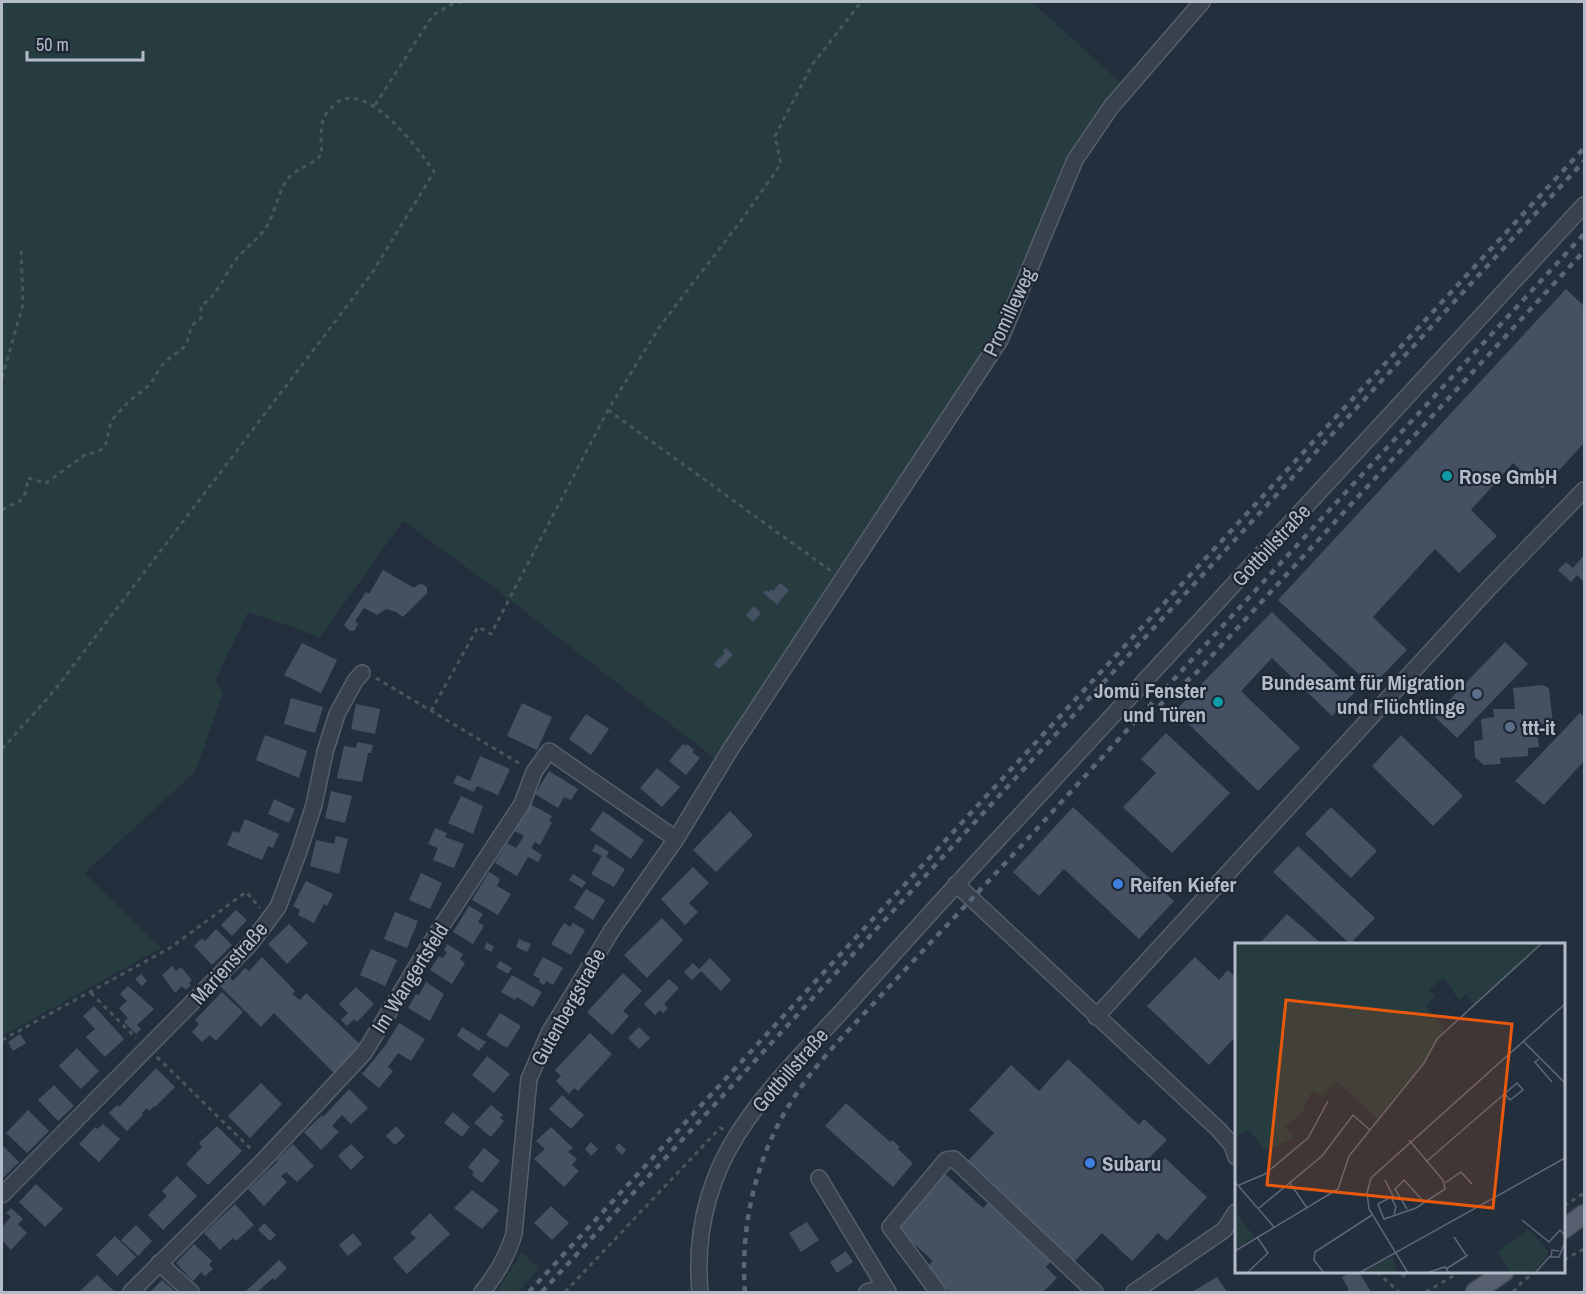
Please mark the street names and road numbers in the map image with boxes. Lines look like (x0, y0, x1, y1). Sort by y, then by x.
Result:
street label: Promilleweg (976, 263, 1042, 361)
street label: Gottbillstraße (1225, 497, 1317, 593)
street label: Marienstraße (184, 915, 274, 1011)
street label: Im Wangertsfeld (365, 917, 455, 1039)
street label: Gutenbergstraße (524, 943, 612, 1071)
street label: Gottbillstraße (745, 1021, 835, 1119)

